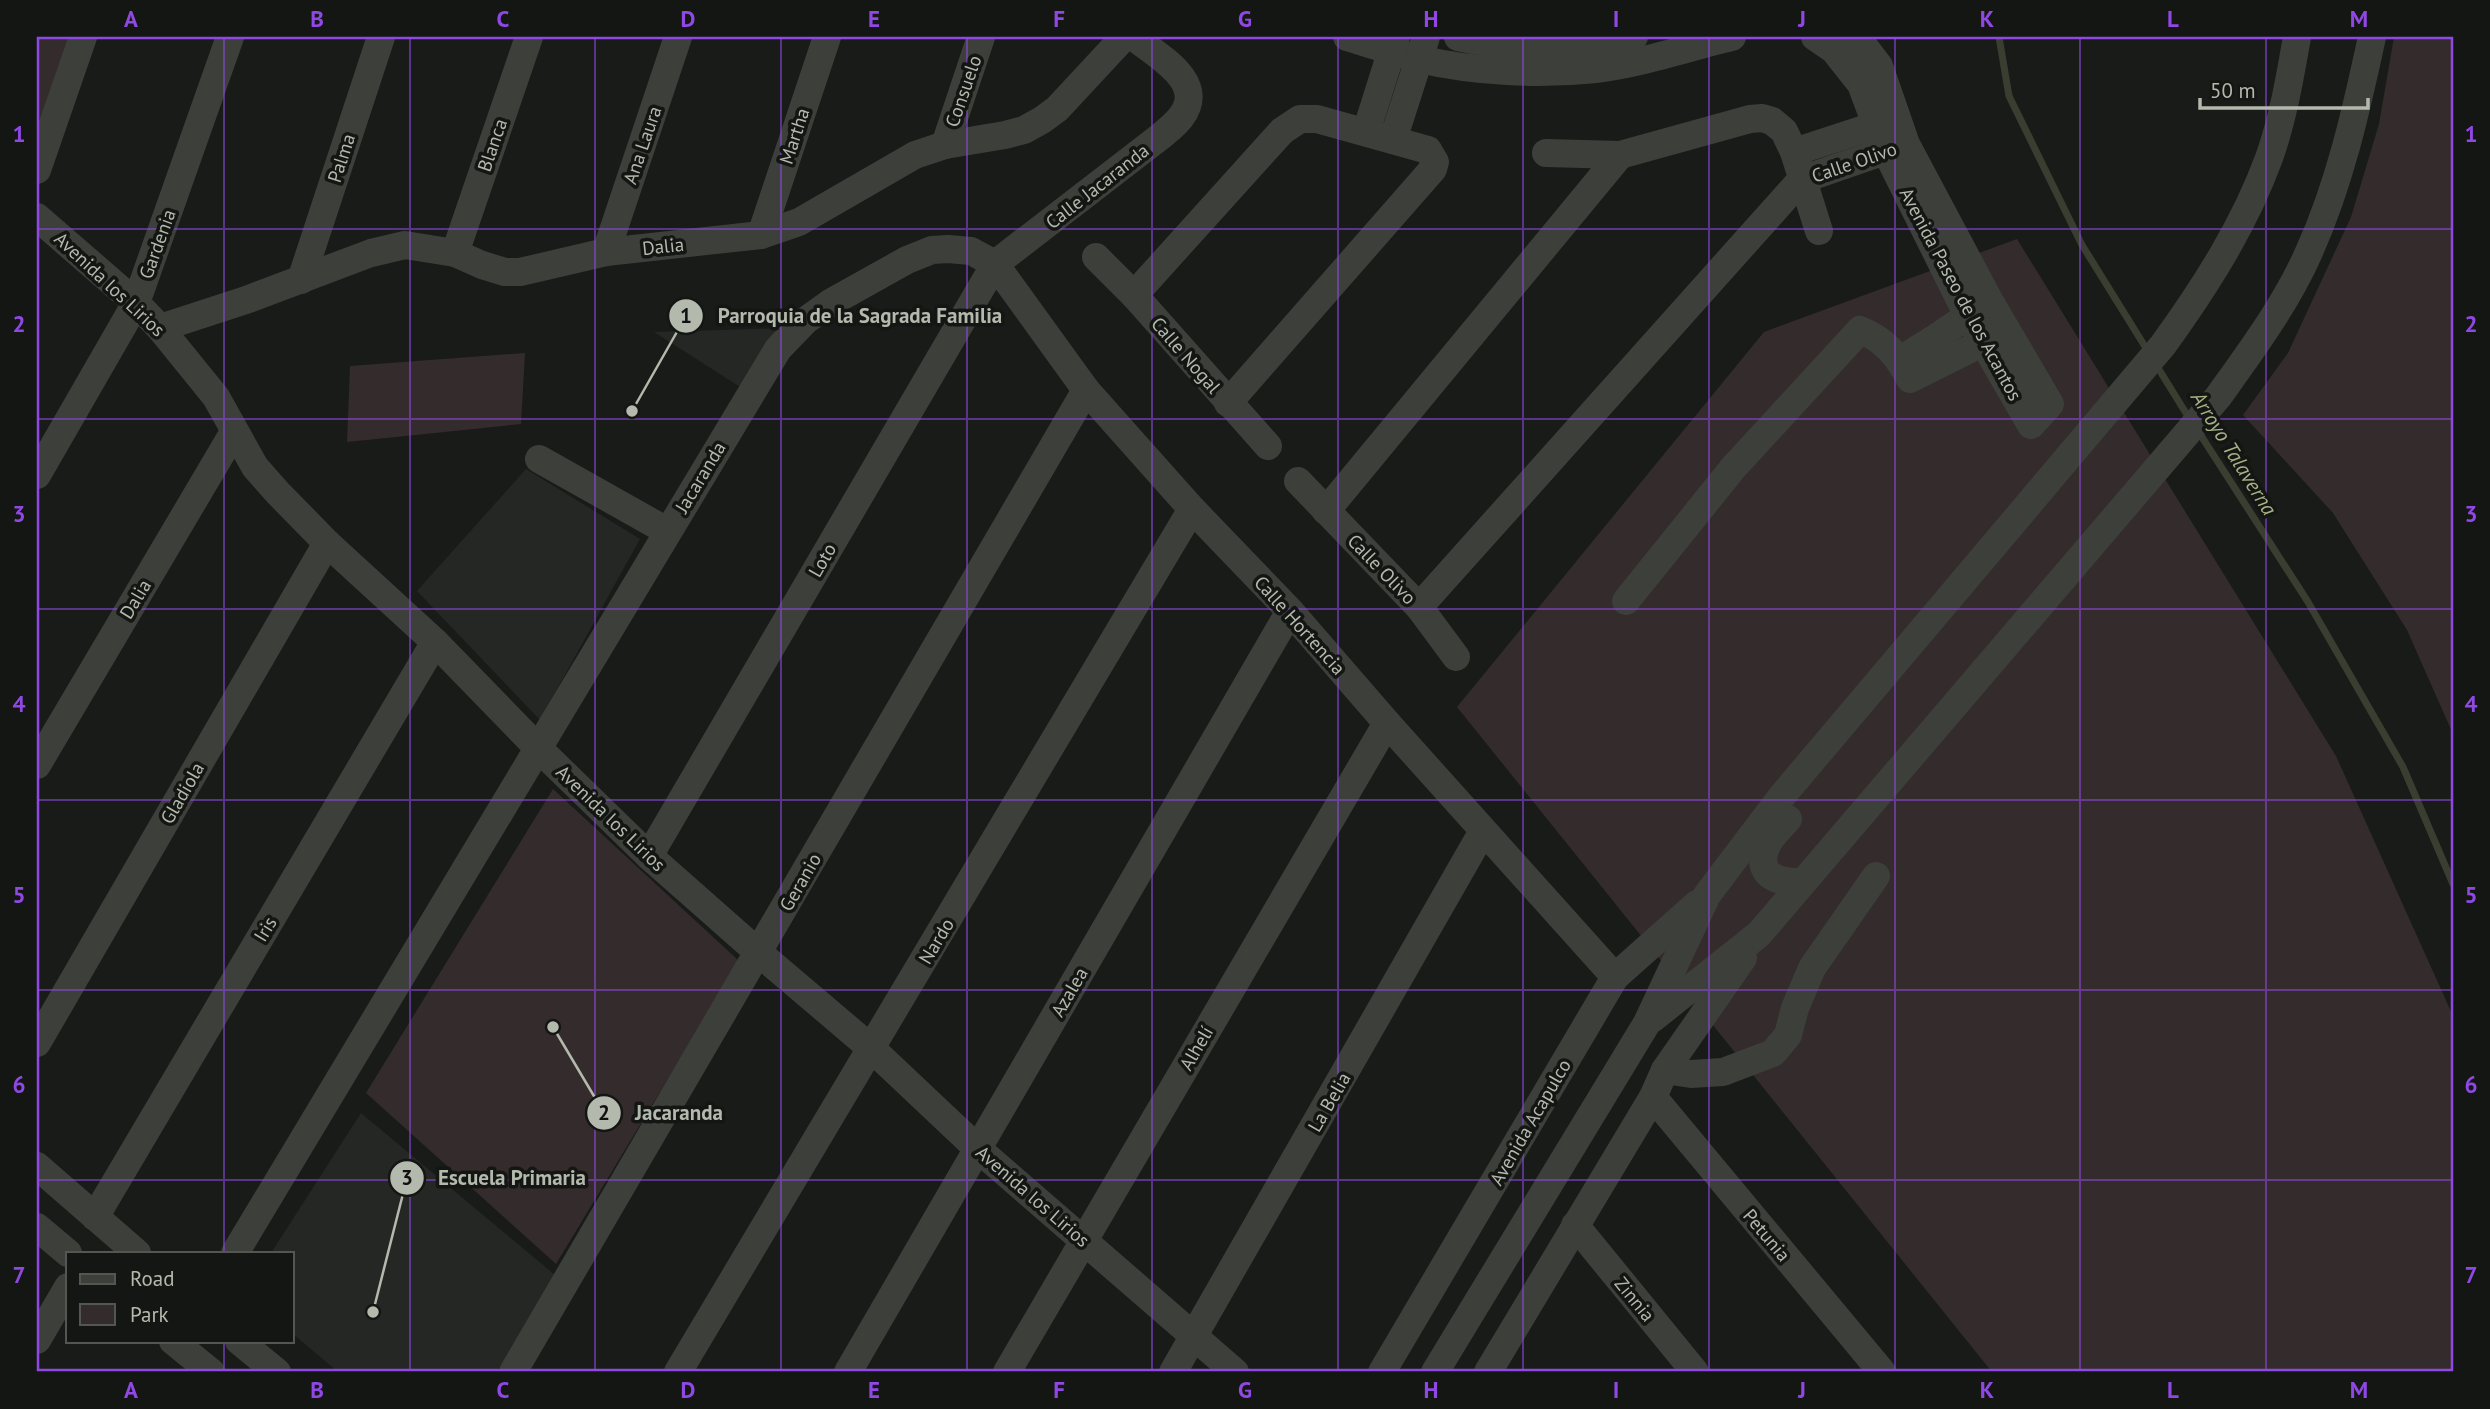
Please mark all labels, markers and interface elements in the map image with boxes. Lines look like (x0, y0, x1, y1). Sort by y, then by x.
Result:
text: A (124, 4, 138, 33)
text: B (310, 4, 324, 33)
text: C (497, 4, 510, 33)
text: D (681, 4, 695, 33)
text: E (868, 4, 880, 33)
text: F (1053, 4, 1065, 33)
text: G (1238, 4, 1252, 33)
text: H (1424, 4, 1438, 33)
text: I (1613, 4, 1619, 33)
text: J (1797, 4, 1806, 33)
text: K (1980, 4, 1994, 33)
text: L (2167, 4, 2179, 33)
text: M (2350, 4, 2368, 33)
street label: Consuelo (940, 52, 986, 130)
scale bar (2200, 66, 2368, 110)
text: 50 m (2210, 77, 2256, 104)
street label: Ana Laura (617, 103, 667, 187)
street label: Martha (774, 105, 814, 167)
street label: Blanca (472, 115, 512, 175)
text: 1 (12, 119, 26, 148)
text: 1 (2464, 119, 2478, 148)
street label: Palma (322, 131, 360, 185)
street label: Calle Olivo (1808, 136, 1900, 188)
street label: Calle Jacaranda (1041, 138, 1153, 234)
street label: Avenida Paseo de los Acantos (1895, 183, 2027, 405)
street label: Gardenia (133, 206, 181, 282)
street label: Avenida los Lirios (50, 227, 170, 341)
street label: Dalia (641, 232, 685, 260)
callout: Parroquia de la Sagrada Familia (669, 295, 1016, 337)
text: 1 (680, 302, 692, 329)
text: Parroquia de la Sagrada Familia (718, 302, 1002, 329)
text: 2 (12, 309, 26, 338)
text: 2 (2464, 309, 2478, 338)
street label: Calle Nogal (1146, 312, 1226, 399)
water label: Arroyo Talaverna (2185, 385, 2283, 521)
street label: Jacaranda (669, 437, 731, 518)
text: 3 (12, 499, 26, 528)
text: 3 (2464, 499, 2478, 528)
street label: Calle Olivo (1343, 529, 1421, 609)
street label: Loto (803, 539, 841, 581)
street label: Calle Hortencia (1249, 570, 1351, 680)
street label: Dalia (114, 575, 156, 623)
text: 4 (12, 689, 26, 718)
text: 4 (2464, 689, 2478, 718)
street label: Gladiola (155, 758, 209, 828)
street label: Avenida los Lirios (551, 760, 671, 876)
street label: Geranio (774, 849, 826, 915)
text: 5 (12, 880, 26, 909)
text: 5 (2464, 880, 2478, 909)
street label: Iris (248, 912, 282, 946)
street label: Nardo (913, 914, 959, 968)
street label: Azalea (1045, 963, 1093, 1021)
street label: Alhelí (1174, 1021, 1218, 1075)
street label: Avenida Acapulco (1484, 1055, 1576, 1189)
street label: La Belia (1302, 1068, 1356, 1136)
text: 6 (12, 1070, 26, 1099)
text: 6 (2464, 1070, 2478, 1099)
callout: Jacaranda (586, 1092, 737, 1134)
text: 2 (598, 1099, 610, 1126)
text: Jacaranda (634, 1099, 723, 1126)
street label: Avenida los Lirios (971, 1140, 1095, 1252)
callout: Escuela Primaria (389, 1157, 600, 1199)
text: 3 (401, 1164, 413, 1191)
text: Escuela Primaria (438, 1164, 586, 1191)
street label: Petunia (1738, 1204, 1796, 1266)
legend (66, 1252, 294, 1342)
text: 7 (12, 1260, 26, 1289)
text: 7 (2464, 1260, 2478, 1289)
text: Road (130, 1265, 174, 1292)
street label: Zinnia (1610, 1272, 1660, 1326)
text: Park (130, 1301, 169, 1328)
text: A (124, 1375, 138, 1404)
text: B (310, 1375, 324, 1404)
text: C (497, 1375, 510, 1404)
text: D (681, 1375, 695, 1404)
text: E (868, 1375, 880, 1404)
text: F (1053, 1375, 1065, 1404)
text: G (1238, 1375, 1252, 1404)
text: H (1424, 1375, 1438, 1404)
text: I (1613, 1375, 1619, 1404)
text: J (1797, 1375, 1806, 1404)
text: K (1980, 1375, 1994, 1404)
text: L (2167, 1375, 2179, 1404)
text: M (2350, 1375, 2368, 1404)

